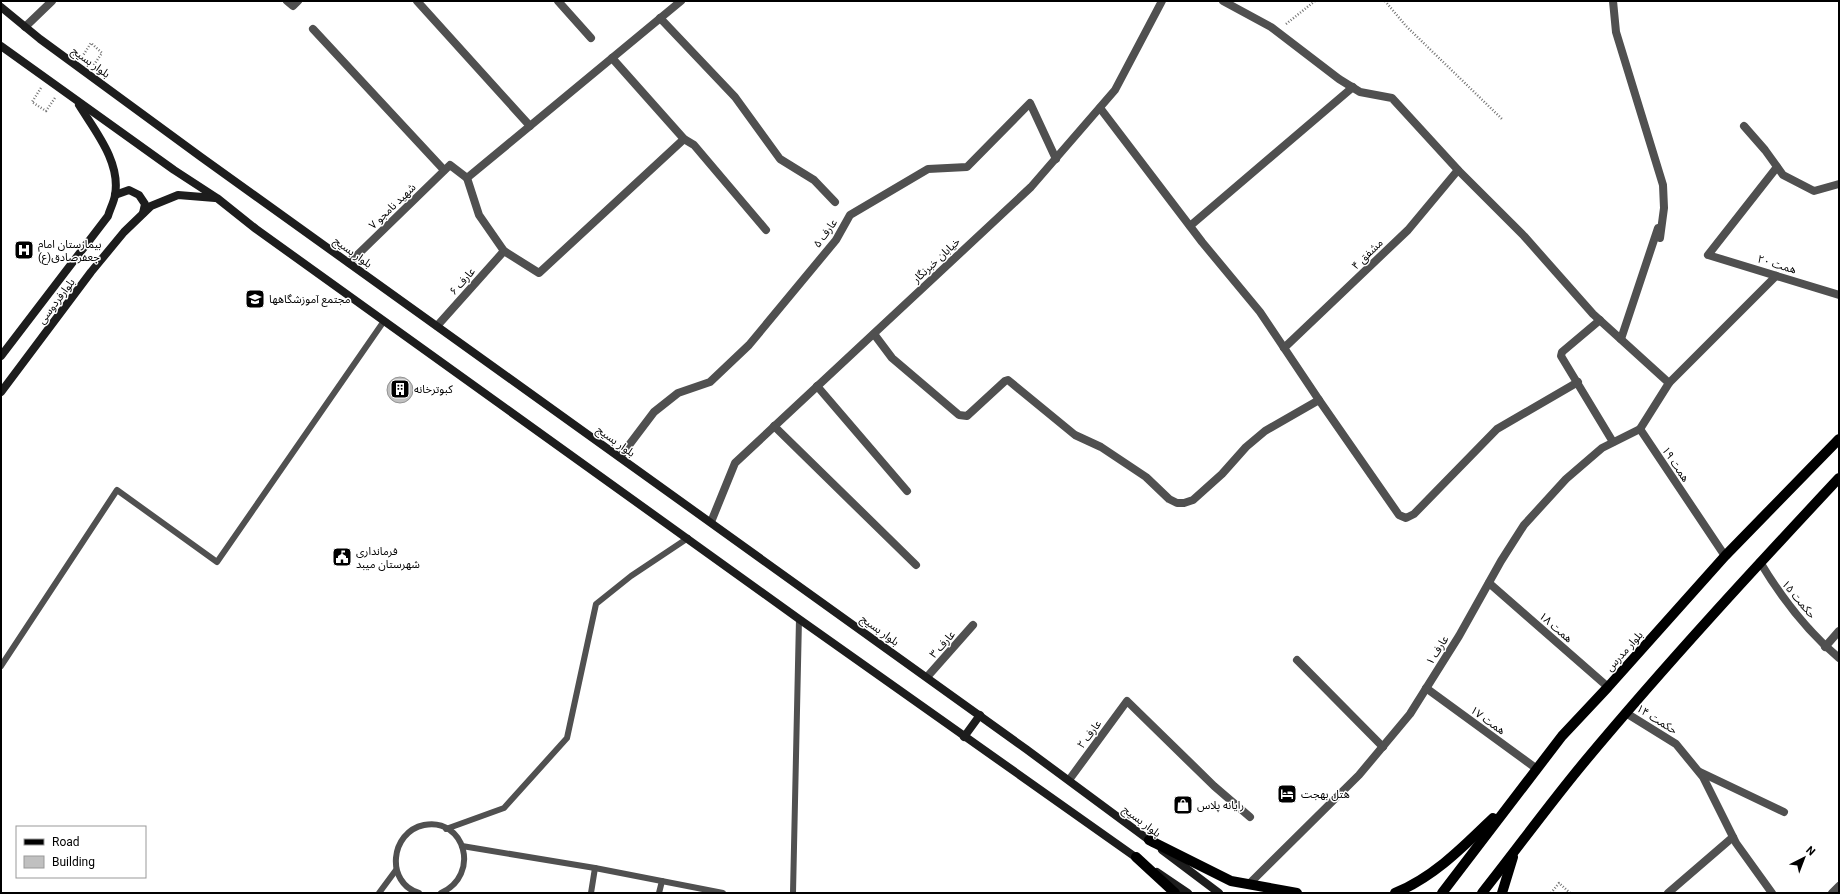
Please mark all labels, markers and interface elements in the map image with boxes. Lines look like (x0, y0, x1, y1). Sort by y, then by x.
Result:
street label: بلوار بسیج (68, 44, 113, 82)
street label: شهید نامجو ۷ (366, 181, 419, 232)
street label: عارف ۵ (811, 216, 840, 250)
street label: بلوار بسیج (330, 234, 375, 272)
street label: خیابان خبرنگار (909, 235, 963, 286)
street label: مشفق ۴ (1349, 236, 1386, 272)
place label: بیمارستان امام جعفرصادق(ع) (38, 238, 101, 265)
hospital icon: بیمارستان امام جعفرصادق(ع) (13, 239, 35, 261)
street label: همت ۲۰ (1756, 252, 1798, 277)
street label: عارف ۶ (447, 265, 478, 298)
street label: بلوارفردوسی (35, 276, 78, 327)
school or university icon: مجتمع آموزشگاهها (244, 288, 266, 310)
place label: مجتمع آموزشگاهها (269, 293, 351, 307)
building icon: کبوترخانه (389, 378, 411, 400)
place label: کبوترخانه (414, 383, 453, 396)
street label: بلوار بسیج (593, 423, 638, 461)
street label: همت ۱۹ (1659, 444, 1692, 485)
place label: فرمانداری شهرستان میبد (356, 545, 420, 571)
public building icon: فرمانداری شهرستان میبد (331, 546, 353, 568)
street label: حکمت ۱۵ (1779, 578, 1819, 621)
street label: همت ۱۸ (1536, 609, 1575, 645)
street label: بلوار بسیج (857, 612, 902, 650)
street label: عارف ۳ (927, 628, 958, 661)
street label: بلوار مدرس (1603, 629, 1646, 674)
street label: عارف ۱ (1423, 633, 1452, 667)
street label: حکمت ۱۴ (1634, 702, 1680, 737)
street label: همت ۱۷ (1468, 703, 1508, 737)
street label: عارف ۲ (1074, 717, 1105, 751)
hotel icon: هتل بهجت (1276, 783, 1298, 805)
place label: هتل بهجت (1301, 788, 1350, 801)
shop icon: رایانه پلاس (1172, 794, 1194, 816)
place label: رایانه پلاس (1197, 799, 1244, 813)
street label: بلوار بسیج (1119, 803, 1163, 841)
legend (16, 826, 146, 878)
text: Road (52, 835, 80, 849)
north arrow (1784, 838, 1824, 878)
text: N (1803, 844, 1818, 859)
text: Building (52, 855, 95, 869)

